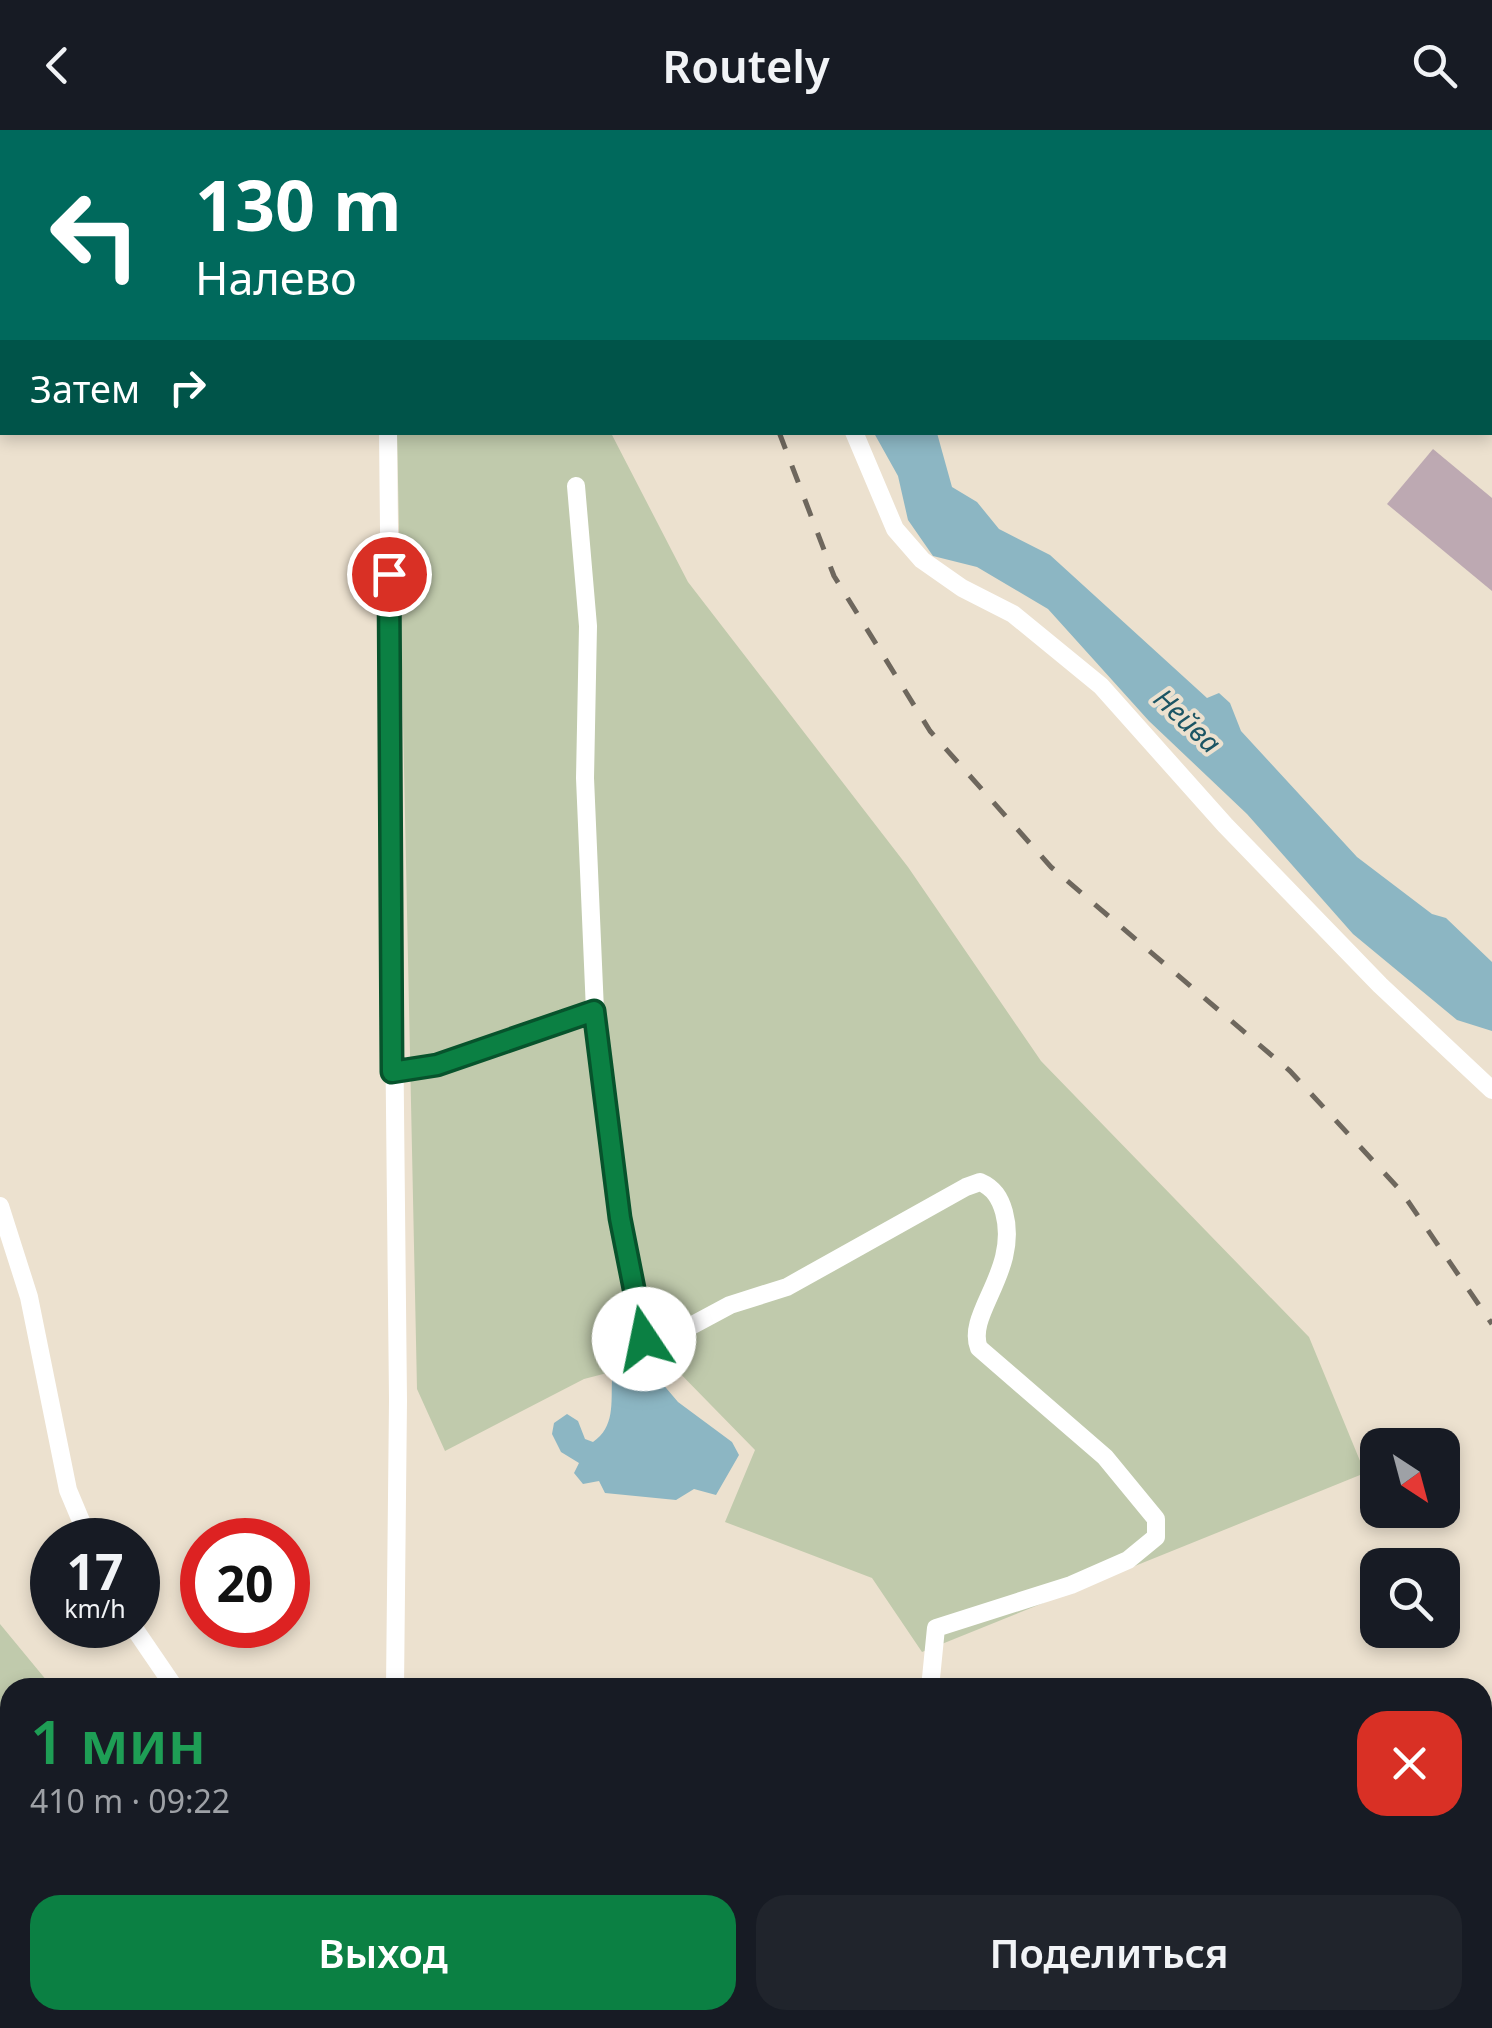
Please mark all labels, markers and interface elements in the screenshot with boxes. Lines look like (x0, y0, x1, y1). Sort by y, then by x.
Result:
text: Routely (662, 35, 830, 96)
icon: back (30, 38, 85, 93)
icon: search (1407, 38, 1462, 93)
text: 130 m (195, 156, 402, 252)
icon: left (30, 170, 160, 300)
text: Налево (195, 247, 357, 308)
icon: right (160, 360, 215, 415)
text: Затем (30, 362, 140, 414)
pin (347, 532, 432, 617)
icon: arrive (362, 547, 417, 602)
water label: Нейва (1146, 679, 1230, 761)
position arrow (592, 1287, 696, 1391)
north arrow (1360, 1428, 1460, 1528)
map controls (1360, 1428, 1460, 1648)
speed limit sign: 20 (180, 1518, 310, 1648)
text: 17 (66, 1537, 124, 1605)
button: search (1360, 1548, 1460, 1648)
text: km/h (64, 1591, 126, 1625)
text: 1 мин (30, 1700, 206, 1782)
button: close (1357, 1711, 1462, 1816)
text: 410 m · 09:22 (30, 1779, 230, 1822)
button: Выход (30, 1895, 736, 2010)
button: Поделиться (756, 1895, 1462, 2010)

